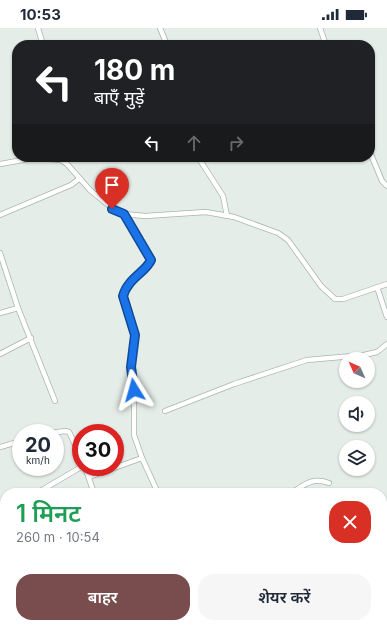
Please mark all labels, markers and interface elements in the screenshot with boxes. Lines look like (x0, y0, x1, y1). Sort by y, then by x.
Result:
text: 10:53 (20, 5, 61, 24)
text: 180 m (94, 53, 175, 87)
icon: left (28, 56, 80, 108)
text: बाएँ मुड़ें (94, 87, 144, 108)
icon: left (141, 132, 163, 154)
icon: ahead (183, 132, 205, 154)
icon: right (225, 132, 247, 154)
pin (95, 168, 129, 209)
icon: arrive (101, 174, 123, 196)
north arrow (339, 352, 375, 388)
map controls (339, 352, 375, 476)
position arrow (113, 369, 155, 411)
button: sound (339, 396, 375, 432)
speed limit sign: 30 (72, 424, 124, 476)
text: 20 (25, 433, 51, 457)
button: layers (339, 440, 375, 476)
text: km/h (26, 454, 50, 466)
text: 1 मिनट (16, 499, 81, 528)
button: close (329, 501, 371, 543)
text: 260 m · 10:54 (16, 529, 100, 545)
button: बाहर (16, 574, 190, 620)
button: शेयर करें (198, 574, 371, 620)

